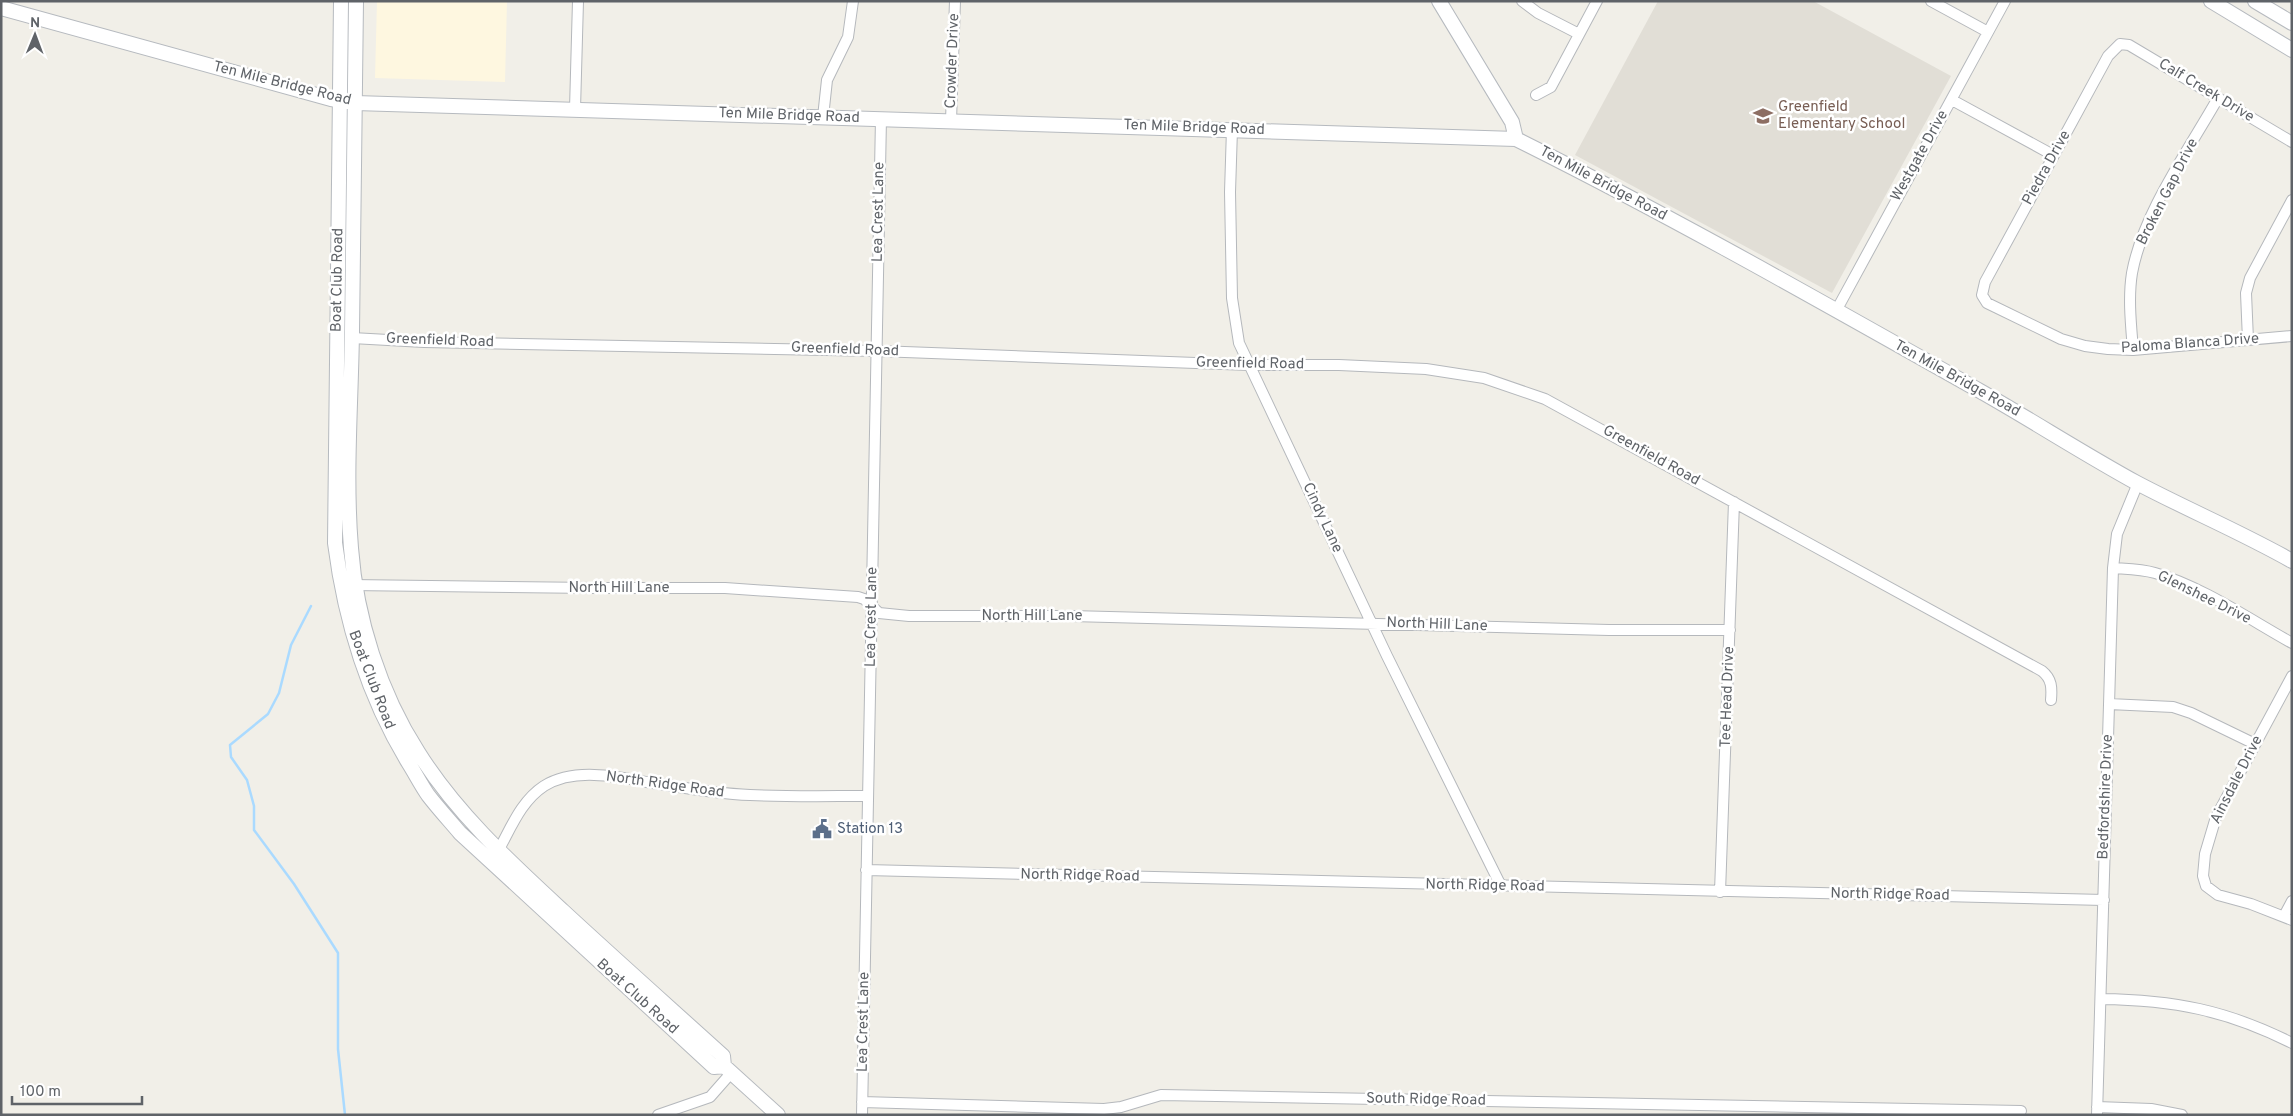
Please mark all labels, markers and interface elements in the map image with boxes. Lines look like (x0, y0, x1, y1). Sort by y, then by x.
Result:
north arrow (10, 10, 60, 60)
street label: Crowder Drive (942, 13, 964, 109)
text: N (30, 15, 40, 32)
street label: Calf Creek Drive (2155, 55, 2257, 127)
street label: Ten Mile Bridge Road (211, 58, 353, 110)
place label: Greenfield Elementary School (1778, 98, 1905, 134)
street label: Ten Mile Bridge Road (718, 104, 860, 128)
school or university icon: Greenfield Elementary School (1752, 105, 1774, 127)
street label: Westgate Drive (1887, 107, 1953, 205)
street label: Ten Mile Bridge Road (1123, 116, 1265, 140)
street label: Piedra Drive (2019, 127, 2075, 209)
street label: Broken Gap Drive (2133, 135, 2203, 249)
street label: Ten Mile Bridge Road (1536, 142, 1670, 226)
street label: Lea Crest Lane (869, 162, 889, 262)
street label: Boat Club Road (328, 228, 348, 332)
street label: Greenfield Road (386, 330, 494, 352)
street label: Paloma Blanca Drive (2120, 330, 2260, 358)
street label: Ten Mile Bridge Road (1891, 336, 2023, 422)
street label: Greenfield Road (791, 339, 899, 361)
street label: Greenfield Road (1196, 354, 1304, 374)
street label: Greenfield Road (1599, 421, 1703, 491)
street label: Cindy Lane (1297, 480, 1347, 556)
street label: Lea Crest Lane (862, 567, 882, 667)
street label: Glenshee Drive (2154, 567, 2254, 629)
street label: North Hill Lane (568, 579, 670, 598)
street label: North Hill Lane (981, 607, 1083, 626)
street label: North Hill Lane (1386, 614, 1488, 636)
street label: Boat Club Road (343, 628, 399, 732)
street label: Tee Head Drive (1717, 646, 1739, 748)
street label: Ainsdale Drive (2207, 733, 2267, 827)
street label: Bedfordshire Drive (2094, 734, 2118, 860)
street label: North Ridge Road (605, 767, 725, 803)
public building icon: Station 13 (811, 818, 833, 840)
place label: Station 13 (837, 820, 903, 839)
street label: North Ridge Road (1020, 865, 1140, 887)
street label: North Ridge Road (1425, 875, 1545, 897)
street label: North Ridge Road (1830, 884, 1950, 906)
street label: Boat Club Road (592, 955, 682, 1039)
street label: Lea Crest Lane (854, 972, 874, 1072)
scale bar (12, 1074, 142, 1106)
text: 100 m (20, 1083, 61, 1102)
street label: South Ridge Road (1366, 1089, 1486, 1111)

